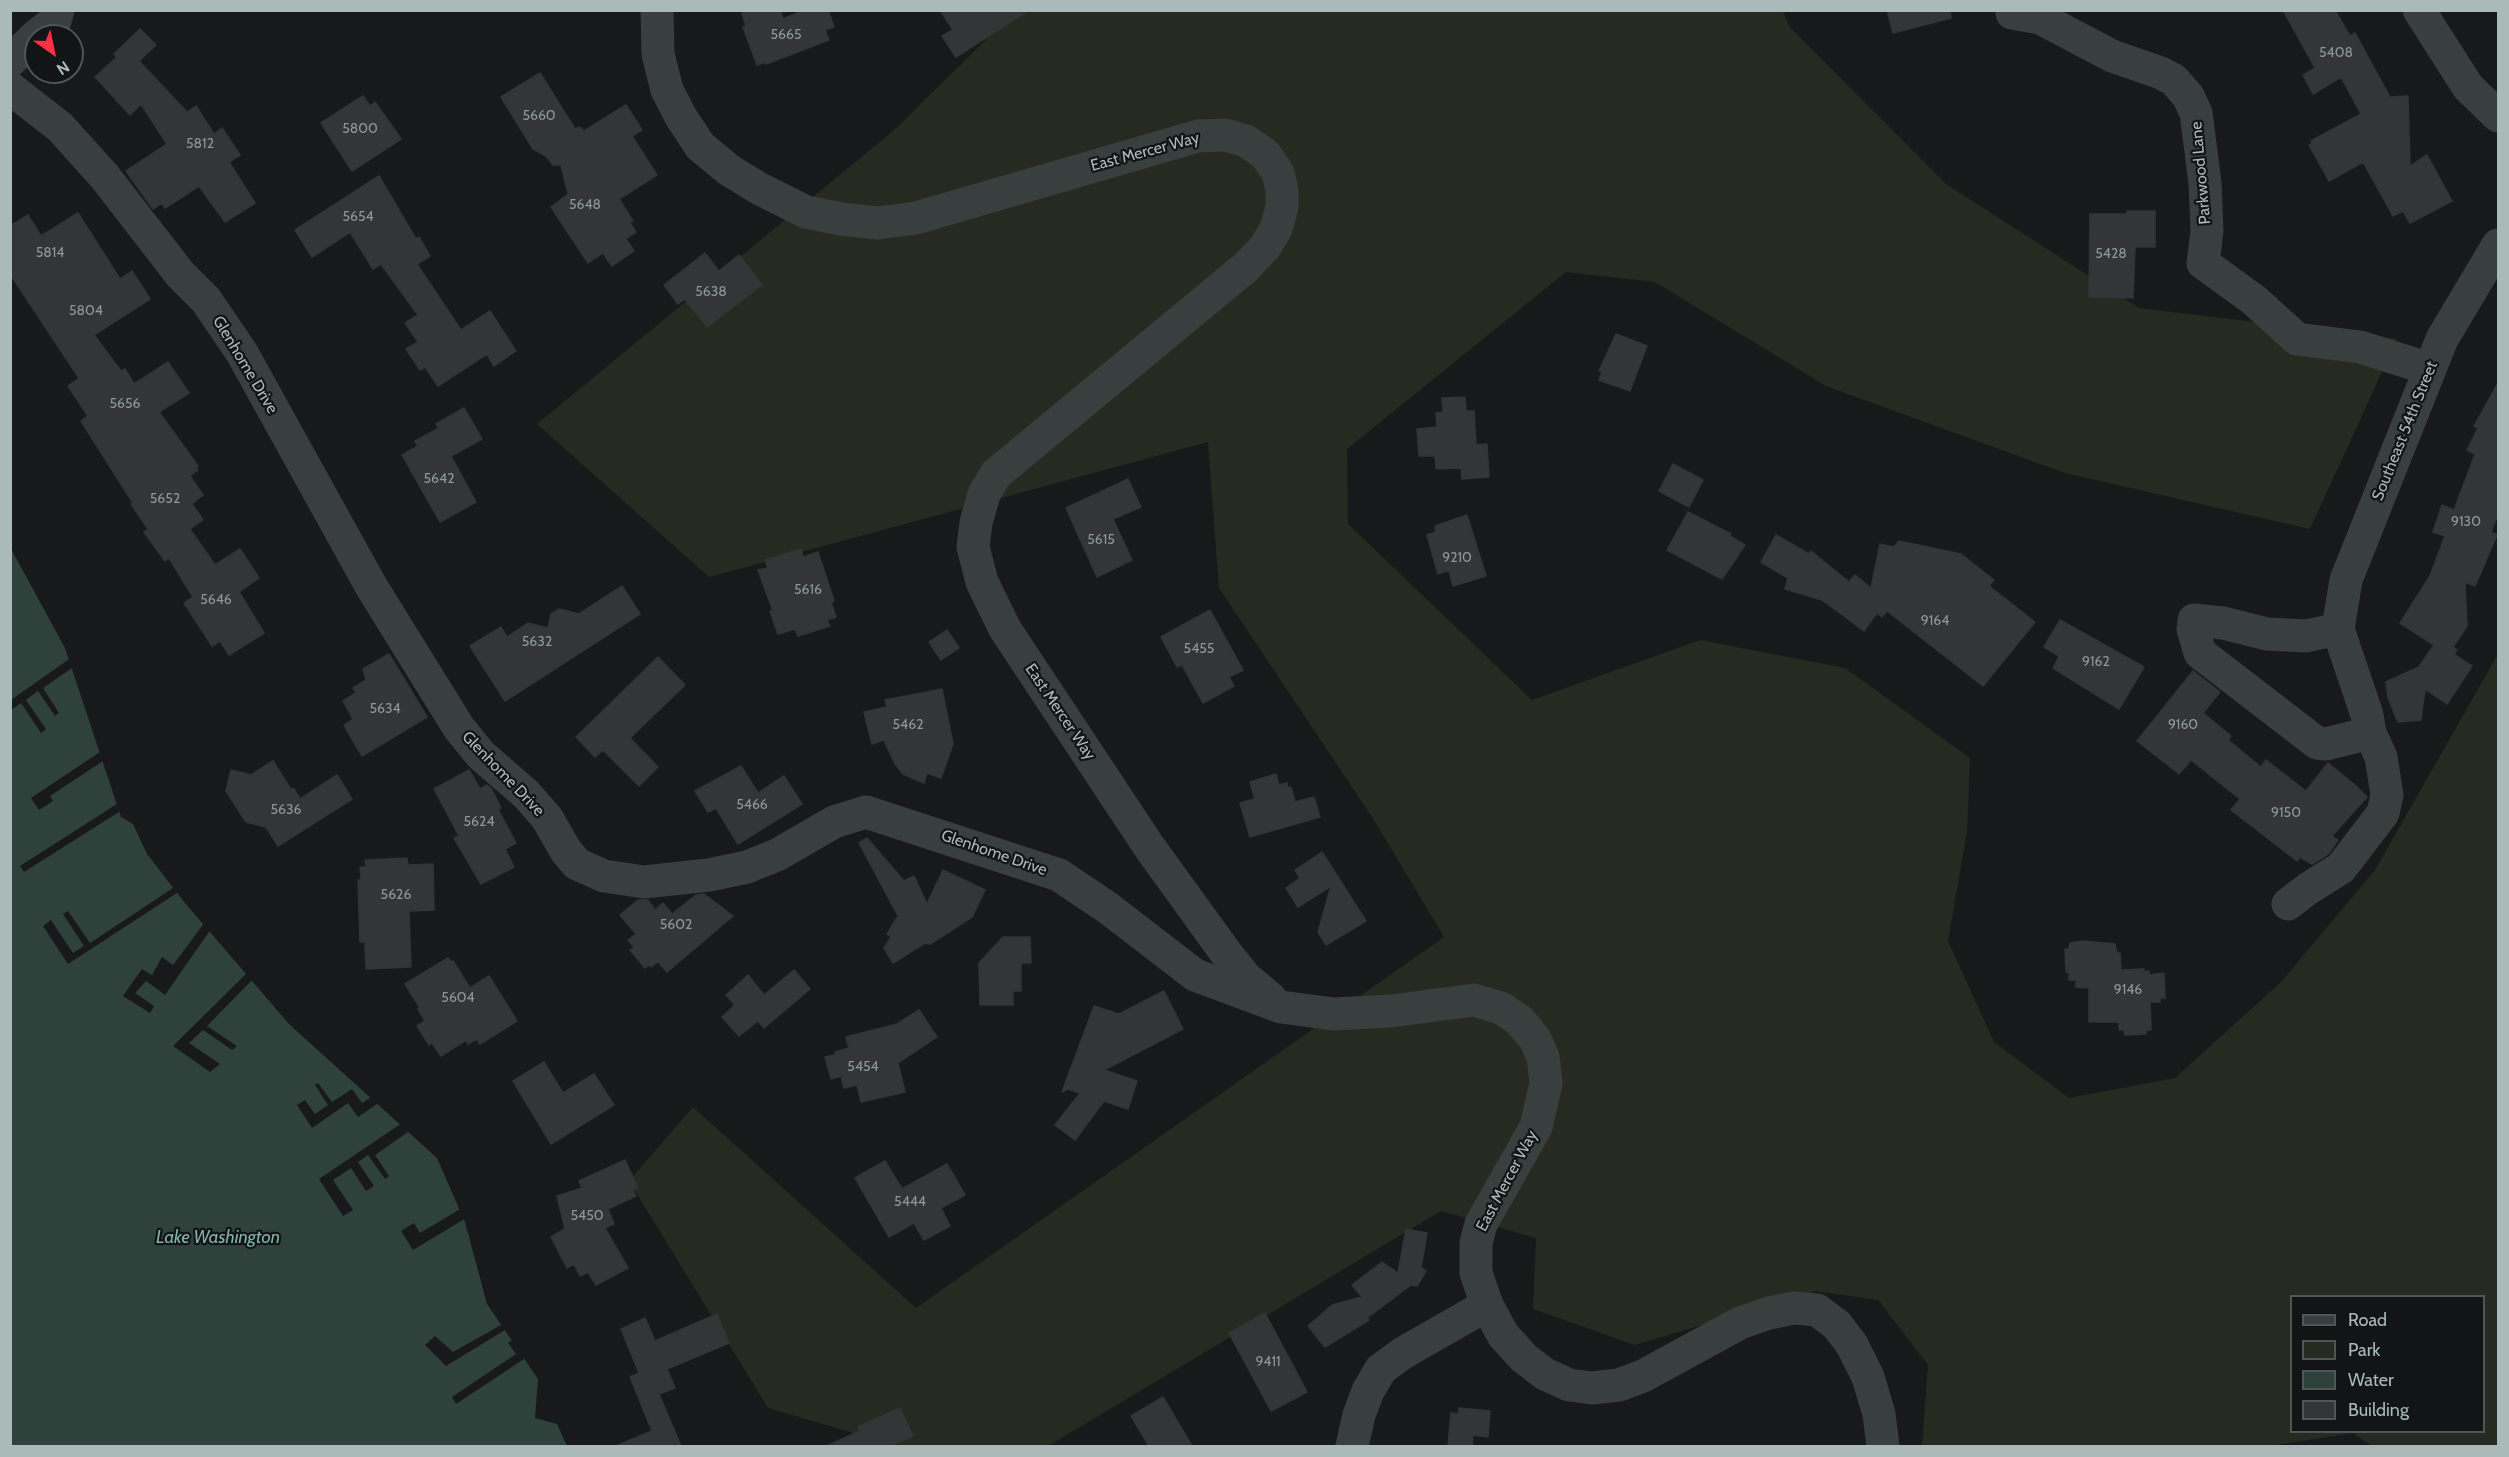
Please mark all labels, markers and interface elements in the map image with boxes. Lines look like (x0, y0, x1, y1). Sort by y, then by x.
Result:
north arrow (24, 24, 84, 84)
house number: 5665 (770, 27, 802, 43)
house number: 5408 (2319, 45, 2353, 61)
text: N (53, 57, 73, 79)
house number: 5660 (522, 108, 556, 124)
house number: 5800 (342, 121, 378, 137)
street label: Parkwood Lane (2187, 121, 2215, 225)
street label: East Mercer Way (1088, 128, 1202, 176)
house number: 5812 (186, 136, 214, 152)
house number: 5648 (569, 197, 601, 213)
house number: 5654 (342, 209, 374, 225)
house number: 5814 (36, 245, 64, 261)
house number: 5428 (2095, 246, 2127, 262)
house number: 5638 (695, 284, 727, 300)
house number: 5804 (69, 303, 103, 319)
street label: Glenhome Drive (208, 313, 282, 417)
street label: Southeast 54th Street (2368, 358, 2442, 504)
house number: 5656 (109, 396, 141, 412)
house number: 5642 (424, 471, 454, 487)
house number: 5652 (150, 491, 180, 507)
house number: 9130 (2451, 514, 2481, 530)
house number: 5615 (1087, 532, 1115, 548)
house number: 9210 (1442, 550, 1472, 566)
house number: 5616 (794, 582, 822, 598)
house number: 5646 (200, 592, 232, 608)
house number: 9164 (1921, 613, 1949, 629)
house number: 5632 (522, 634, 552, 650)
house number: 5455 (1184, 641, 1214, 657)
house number: 9162 (2082, 654, 2110, 670)
street label: East Mercer Way (1021, 660, 1099, 764)
house number: 5634 (369, 701, 401, 717)
house number: 5462 (893, 717, 923, 733)
house number: 9160 (2168, 717, 2198, 733)
street label: Glenhome Drive (458, 728, 548, 820)
house number: 5466 (736, 797, 768, 813)
house number: 5636 (270, 802, 302, 818)
house number: 9150 (2271, 805, 2301, 821)
house number: 5624 (464, 814, 494, 830)
street label: Glenhome Drive (939, 826, 1049, 880)
house number: 5626 (381, 887, 411, 903)
house number: 5602 (660, 917, 692, 933)
house number: 9146 (2114, 982, 2142, 998)
house number: 5604 (441, 990, 475, 1006)
house number: 5454 (847, 1059, 879, 1075)
street label: East Mercer Way (1472, 1127, 1542, 1235)
house number: 5444 (894, 1194, 926, 1210)
house number: 5450 (570, 1208, 604, 1224)
water label: Lake Washington (156, 1227, 280, 1249)
legend (2290, 1295, 2485, 1433)
text: Road (2348, 1309, 2387, 1331)
text: Park (2348, 1339, 2380, 1361)
house number: 9411 (1255, 1354, 1281, 1370)
text: Water (2348, 1369, 2394, 1391)
text: Building (2348, 1399, 2409, 1421)

